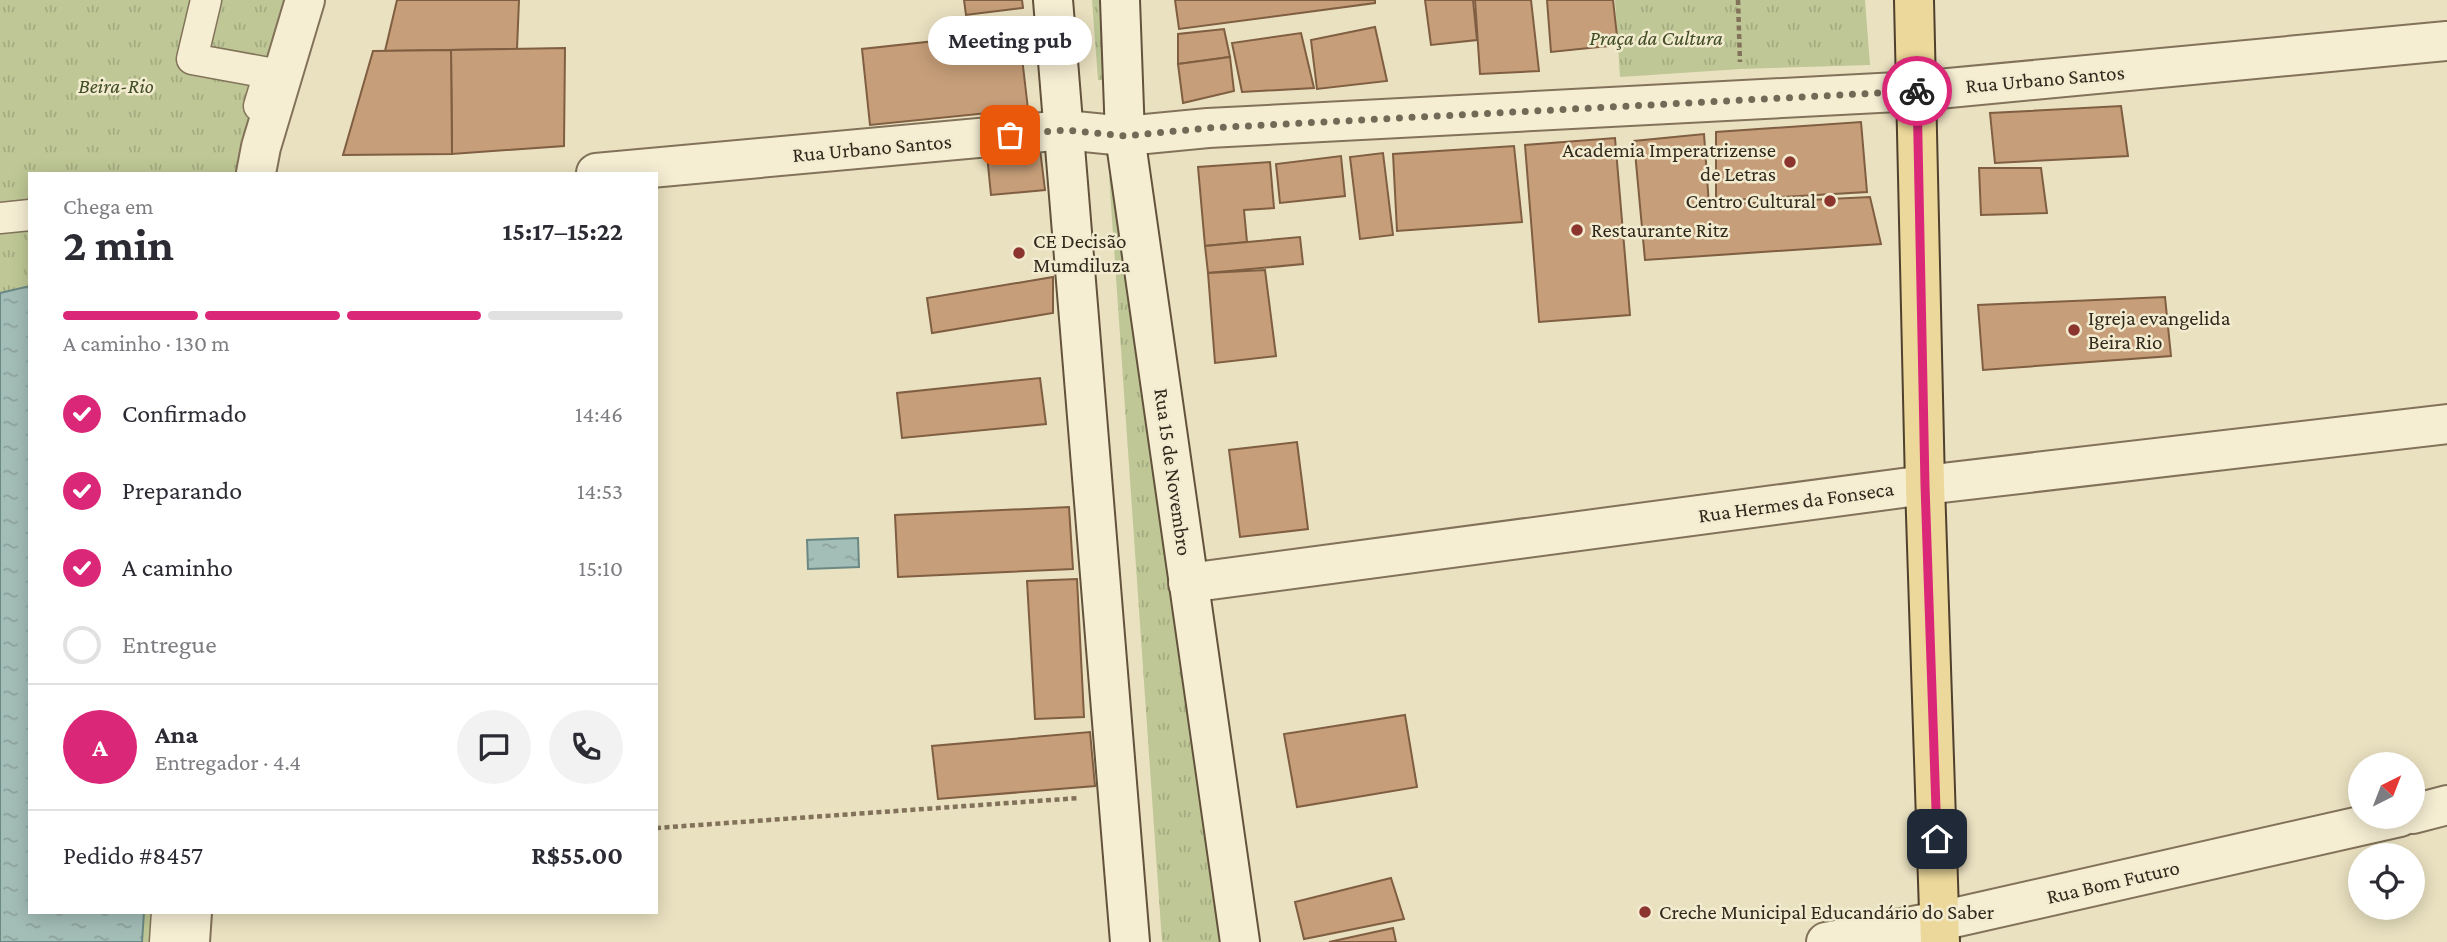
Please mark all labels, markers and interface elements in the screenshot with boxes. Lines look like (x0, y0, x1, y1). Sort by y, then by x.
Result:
callout: Meeting pub (928, 16, 1092, 65)
park label: Praça da Cultura (1589, 26, 1723, 50)
text: Meeting pub (948, 27, 1072, 53)
courier (1882, 56, 1952, 126)
street label: Rua Urbano Santos (1964, 60, 2126, 98)
icon: bike (1898, 72, 1936, 110)
park label: Beira-Rio (78, 74, 154, 98)
pin (980, 105, 1040, 165)
icon: bag (991, 116, 1029, 154)
street label: Rua Urbano Santos (791, 129, 953, 167)
place label: Academia Imperatrizense de Letras (1562, 138, 1776, 186)
marker: Academia Imperatrizense de Letras (1782, 154, 1798, 170)
place label: Centro Cultural (1686, 189, 1816, 213)
text: Chega em (63, 193, 154, 219)
marker: Centro Cultural (1822, 193, 1838, 209)
text: 15:17–15:22 (502, 217, 623, 246)
place label: Restaurante Ritz (1591, 218, 1729, 242)
text: 2 min (63, 219, 174, 270)
marker: Restaurante Ritz (1569, 222, 1585, 238)
place label: CE Decisão Mumdiluza (1033, 229, 1131, 277)
marker: CE Decisão Mumdiluza (1011, 245, 1027, 261)
place label: Igreja evangelida Beira Rio (2088, 306, 2231, 354)
marker: Igreja evangelida Beira Rio (2066, 322, 2082, 338)
text: A caminho · 130 m (63, 330, 230, 356)
street label: Rua 15 de Novembro (1149, 387, 1197, 557)
icon: check (63, 395, 101, 433)
text: Confirmado (122, 399, 247, 428)
text: 14:46 (575, 401, 623, 427)
icon: check (63, 472, 101, 510)
text: Preparando (122, 476, 242, 505)
street label: Rua Hermes da Fonseca (1697, 476, 1896, 528)
text: 14:53 (577, 478, 623, 504)
icon: check (63, 549, 101, 587)
text: A caminho (122, 553, 233, 582)
text: 15:10 (579, 555, 623, 581)
text: Entregue (122, 630, 217, 659)
button: chat (457, 710, 531, 784)
button: phone (549, 710, 623, 784)
text: Ana (155, 720, 198, 749)
text: A (92, 733, 108, 762)
text: Entregador · 4.4 (155, 749, 301, 775)
north arrow (2348, 752, 2426, 830)
map controls (2348, 752, 2425, 920)
pin (1907, 809, 1967, 869)
icon: home (1918, 820, 1956, 858)
text: Pedido #8457 (63, 841, 203, 870)
text: R$55.00 (531, 841, 623, 870)
button: locate (2348, 843, 2425, 920)
street label: Rua Bom Futuro (2044, 855, 2182, 909)
place label: Creche Municipal Educandário do Saber (1659, 900, 1995, 924)
marker: Creche Municipal Educandário do Saber (1637, 904, 1653, 920)

